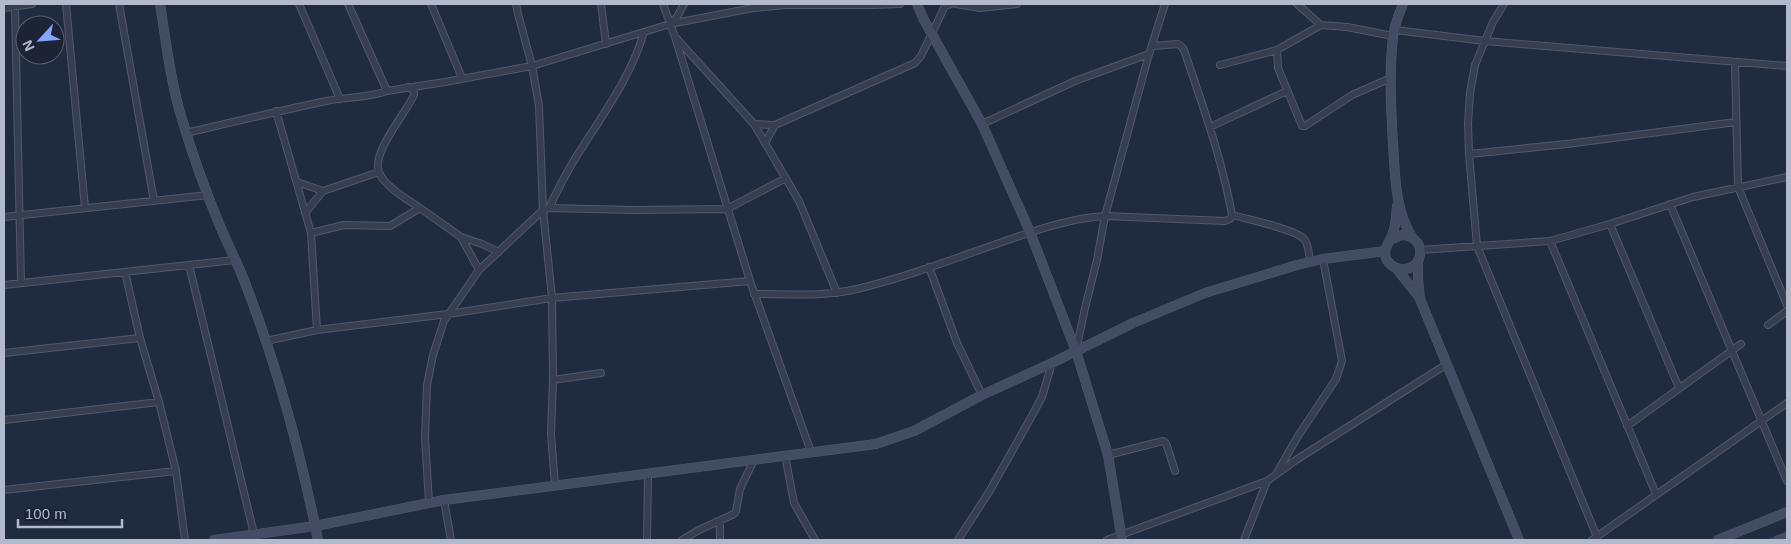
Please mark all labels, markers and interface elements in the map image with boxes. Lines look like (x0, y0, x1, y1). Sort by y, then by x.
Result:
north arrow (15, 15, 65, 65)
text: N (19, 38, 38, 54)
scale bar (18, 496, 121, 528)
text: 100 m (25, 505, 67, 522)

